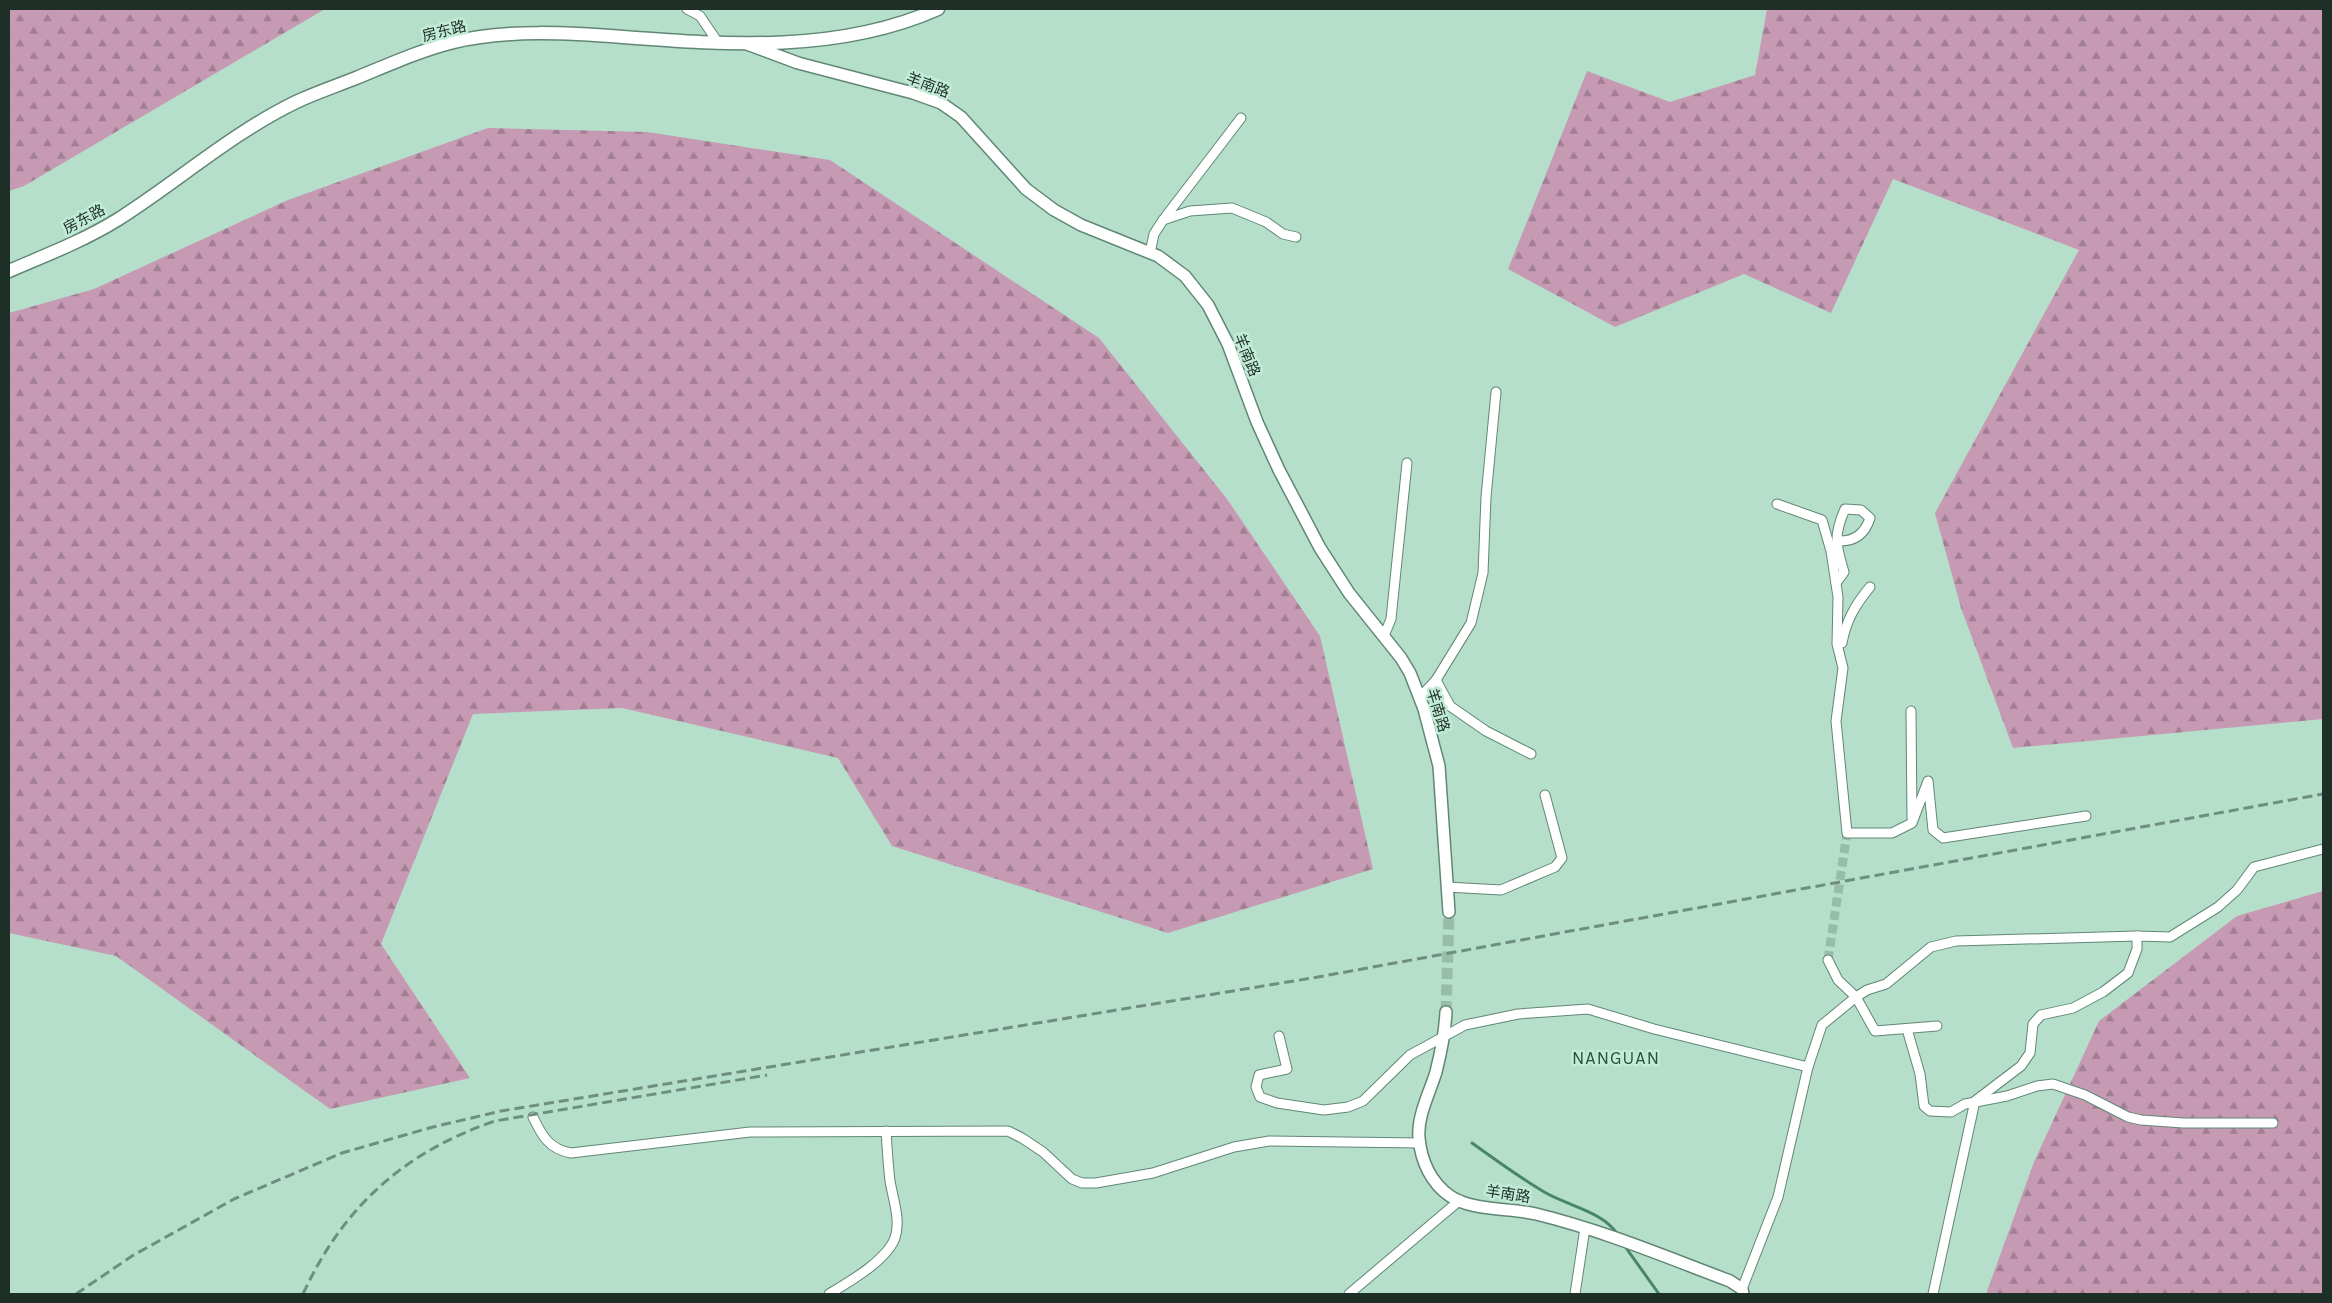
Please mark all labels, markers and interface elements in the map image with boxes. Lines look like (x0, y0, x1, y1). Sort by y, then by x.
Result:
street label: 房东路 (420, 17, 468, 45)
street label: 羊南路 (904, 69, 952, 101)
street label: 房东路 (60, 200, 108, 238)
street label: 羊南路 (1230, 331, 1264, 379)
street label: 羊南路 (1423, 686, 1453, 734)
district label: NANGUAN (1572, 1047, 1660, 1069)
street label: 羊南路 (1484, 1182, 1532, 1206)

